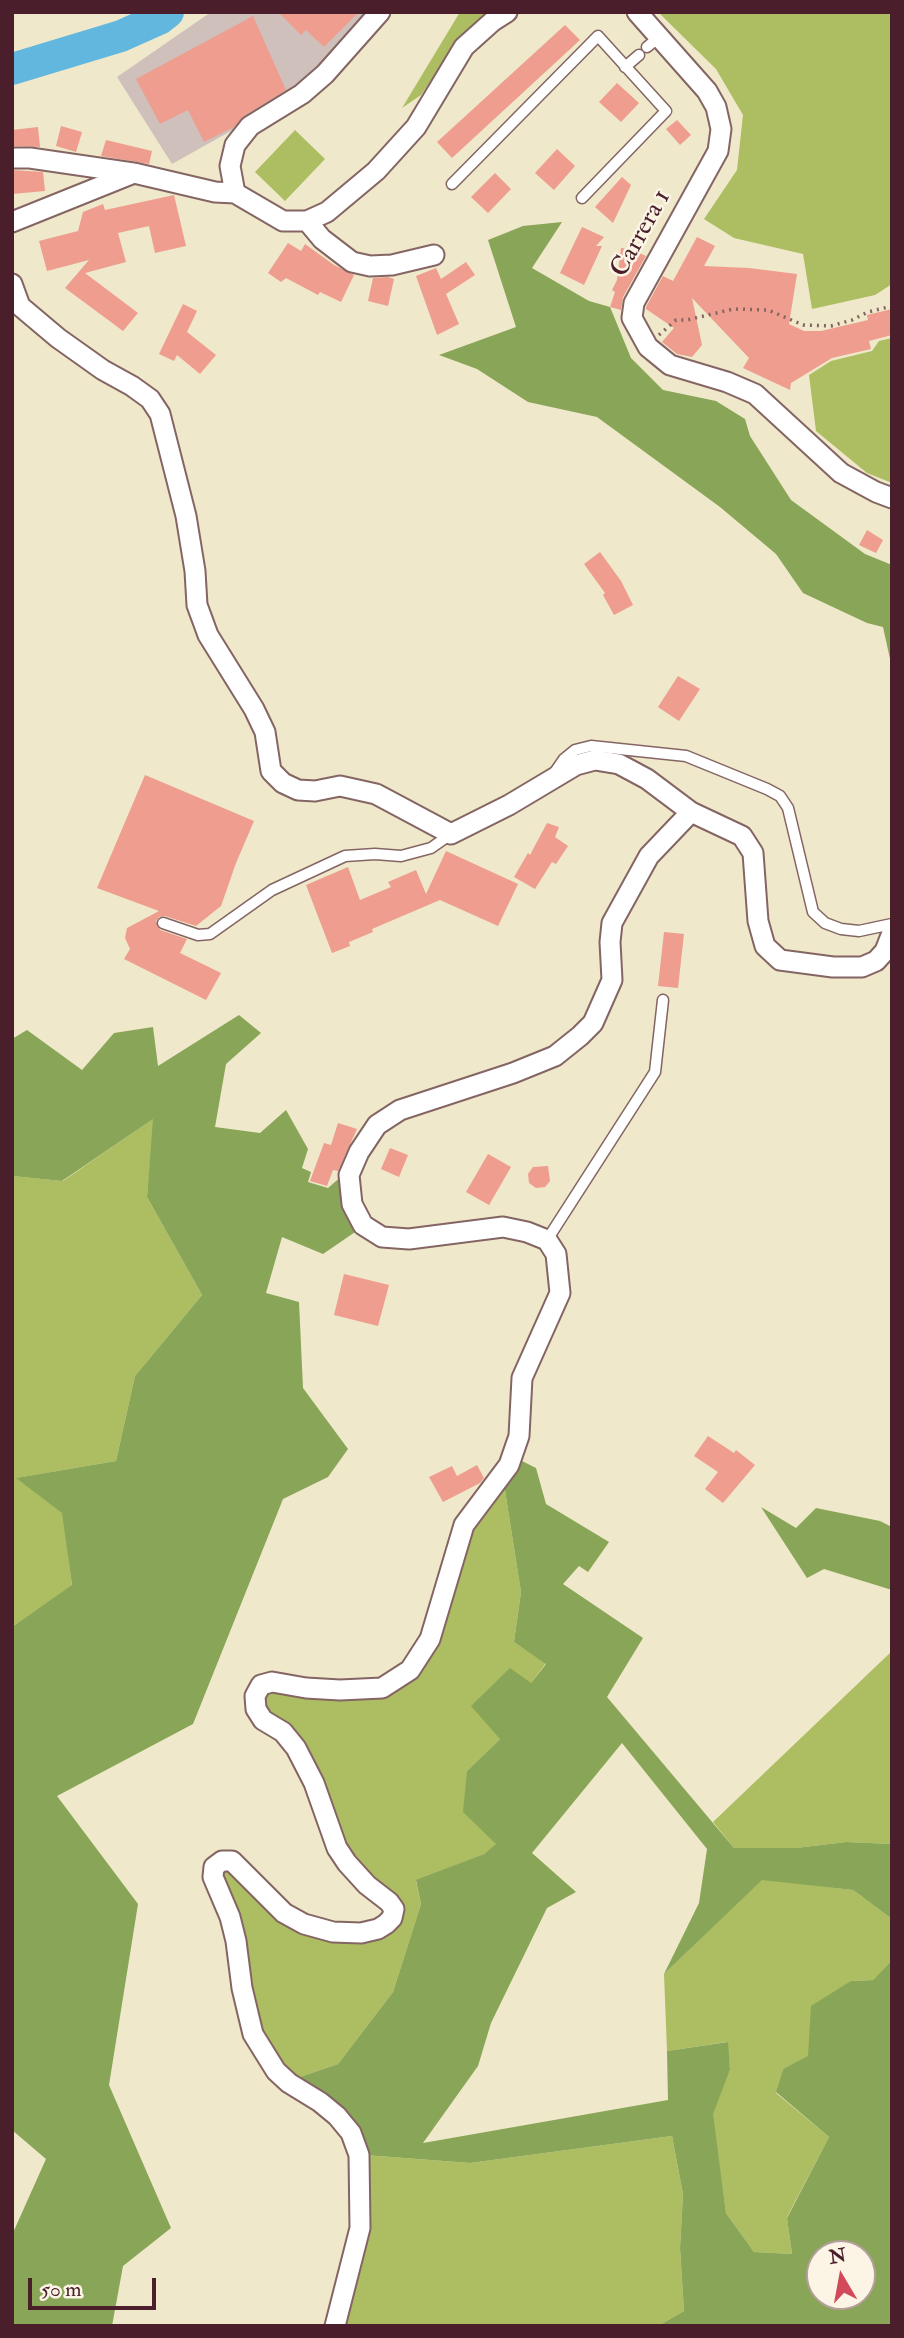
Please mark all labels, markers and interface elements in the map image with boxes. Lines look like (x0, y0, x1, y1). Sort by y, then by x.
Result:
street label: Carrera 1 (605, 185, 679, 283)
north arrow (806, 2240, 876, 2310)
text: N (827, 2243, 848, 2270)
scale bar (32, 2264, 159, 2308)
text: 50 m (41, 2276, 82, 2303)

